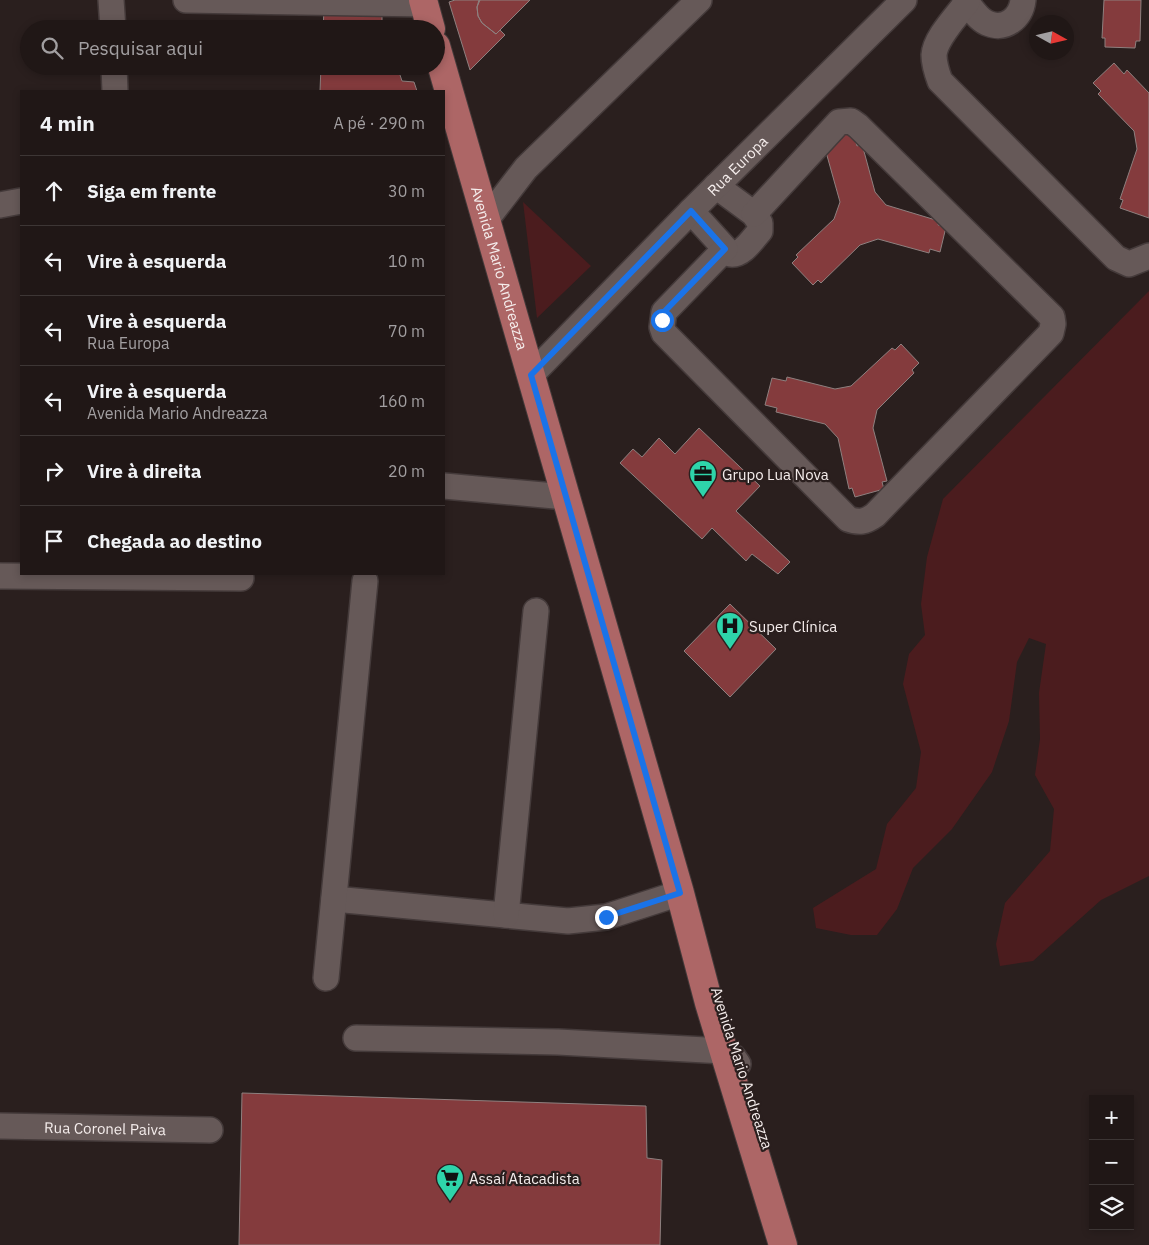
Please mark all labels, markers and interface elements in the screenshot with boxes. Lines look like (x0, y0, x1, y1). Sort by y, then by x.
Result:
north arrow (1029, 15, 1074, 60)
search box (20, 20, 445, 75)
icon: search (38, 34, 66, 62)
text: Pesquisar aqui (78, 36, 203, 60)
text: 4 min (40, 109, 95, 137)
text: A pé · 290 m (334, 113, 425, 133)
street label: Rua Europa (703, 131, 771, 199)
icon: ahead (40, 177, 68, 205)
text: Siga em frente (87, 179, 217, 203)
text: 30 m (388, 181, 425, 201)
street label: Avenida Mario Andreazza (467, 184, 533, 352)
icon: left (40, 247, 68, 275)
text: Vire à esquerda (87, 249, 227, 273)
text: 10 m (388, 251, 425, 271)
text: Vire à esquerda (87, 309, 227, 333)
route start (651, 309, 674, 332)
icon: left (40, 317, 68, 345)
text: 70 m (388, 321, 425, 341)
text: Rua Europa (87, 333, 170, 353)
text: Vire à esquerda (87, 379, 227, 403)
icon: left (40, 387, 68, 415)
text: 160 m (378, 391, 425, 411)
text: Avenida Mario Andreazza (87, 403, 267, 423)
icon: right (40, 457, 68, 485)
text: Vire à direita (87, 459, 202, 483)
office icon: Grupo Lua Nova (688, 459, 718, 498)
text: 20 m (388, 461, 425, 481)
place label: Grupo Lua Nova (722, 465, 829, 484)
icon: arrive (40, 527, 68, 555)
text: Chegada ao destino (87, 529, 262, 553)
hospital icon: Super Clínica (715, 611, 745, 650)
place label: Super Clínica (749, 617, 837, 636)
route end (595, 906, 618, 929)
street label: Avenida Mario Andreazza (707, 985, 777, 1151)
map controls (1089, 1095, 1134, 1230)
button: + (1089, 1095, 1134, 1140)
street label: Rua Coronel Paiva (44, 1117, 166, 1139)
button: − (1089, 1140, 1134, 1185)
supermarket icon: Assaí Atacadista (435, 1163, 465, 1202)
place label: Assaí Atacadista (469, 1169, 580, 1188)
button: layers (1089, 1185, 1134, 1230)

